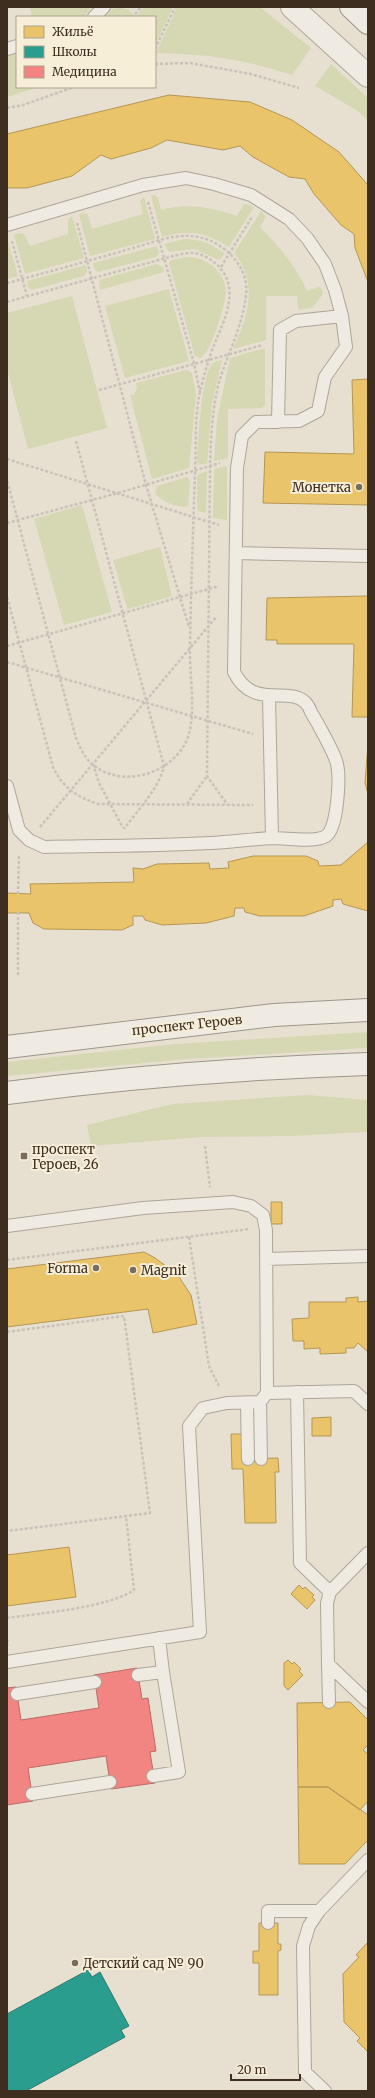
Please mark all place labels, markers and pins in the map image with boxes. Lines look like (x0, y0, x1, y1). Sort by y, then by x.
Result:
place label: Монетка (292, 479, 351, 496)
marker: Монетка (354, 482, 364, 492)
place label: проспект Героев, 26 (32, 1141, 99, 1173)
marker: проспект Героев, 26 (19, 1151, 29, 1161)
place label: Forma (47, 1260, 88, 1277)
place label: Magnit (141, 1262, 187, 1279)
marker: Forma (91, 1263, 101, 1273)
marker: Magnit (128, 1265, 138, 1275)
place label: Детский сад № 90 (83, 1955, 204, 1972)
marker: Детский сад № 90 (70, 1958, 80, 1968)

